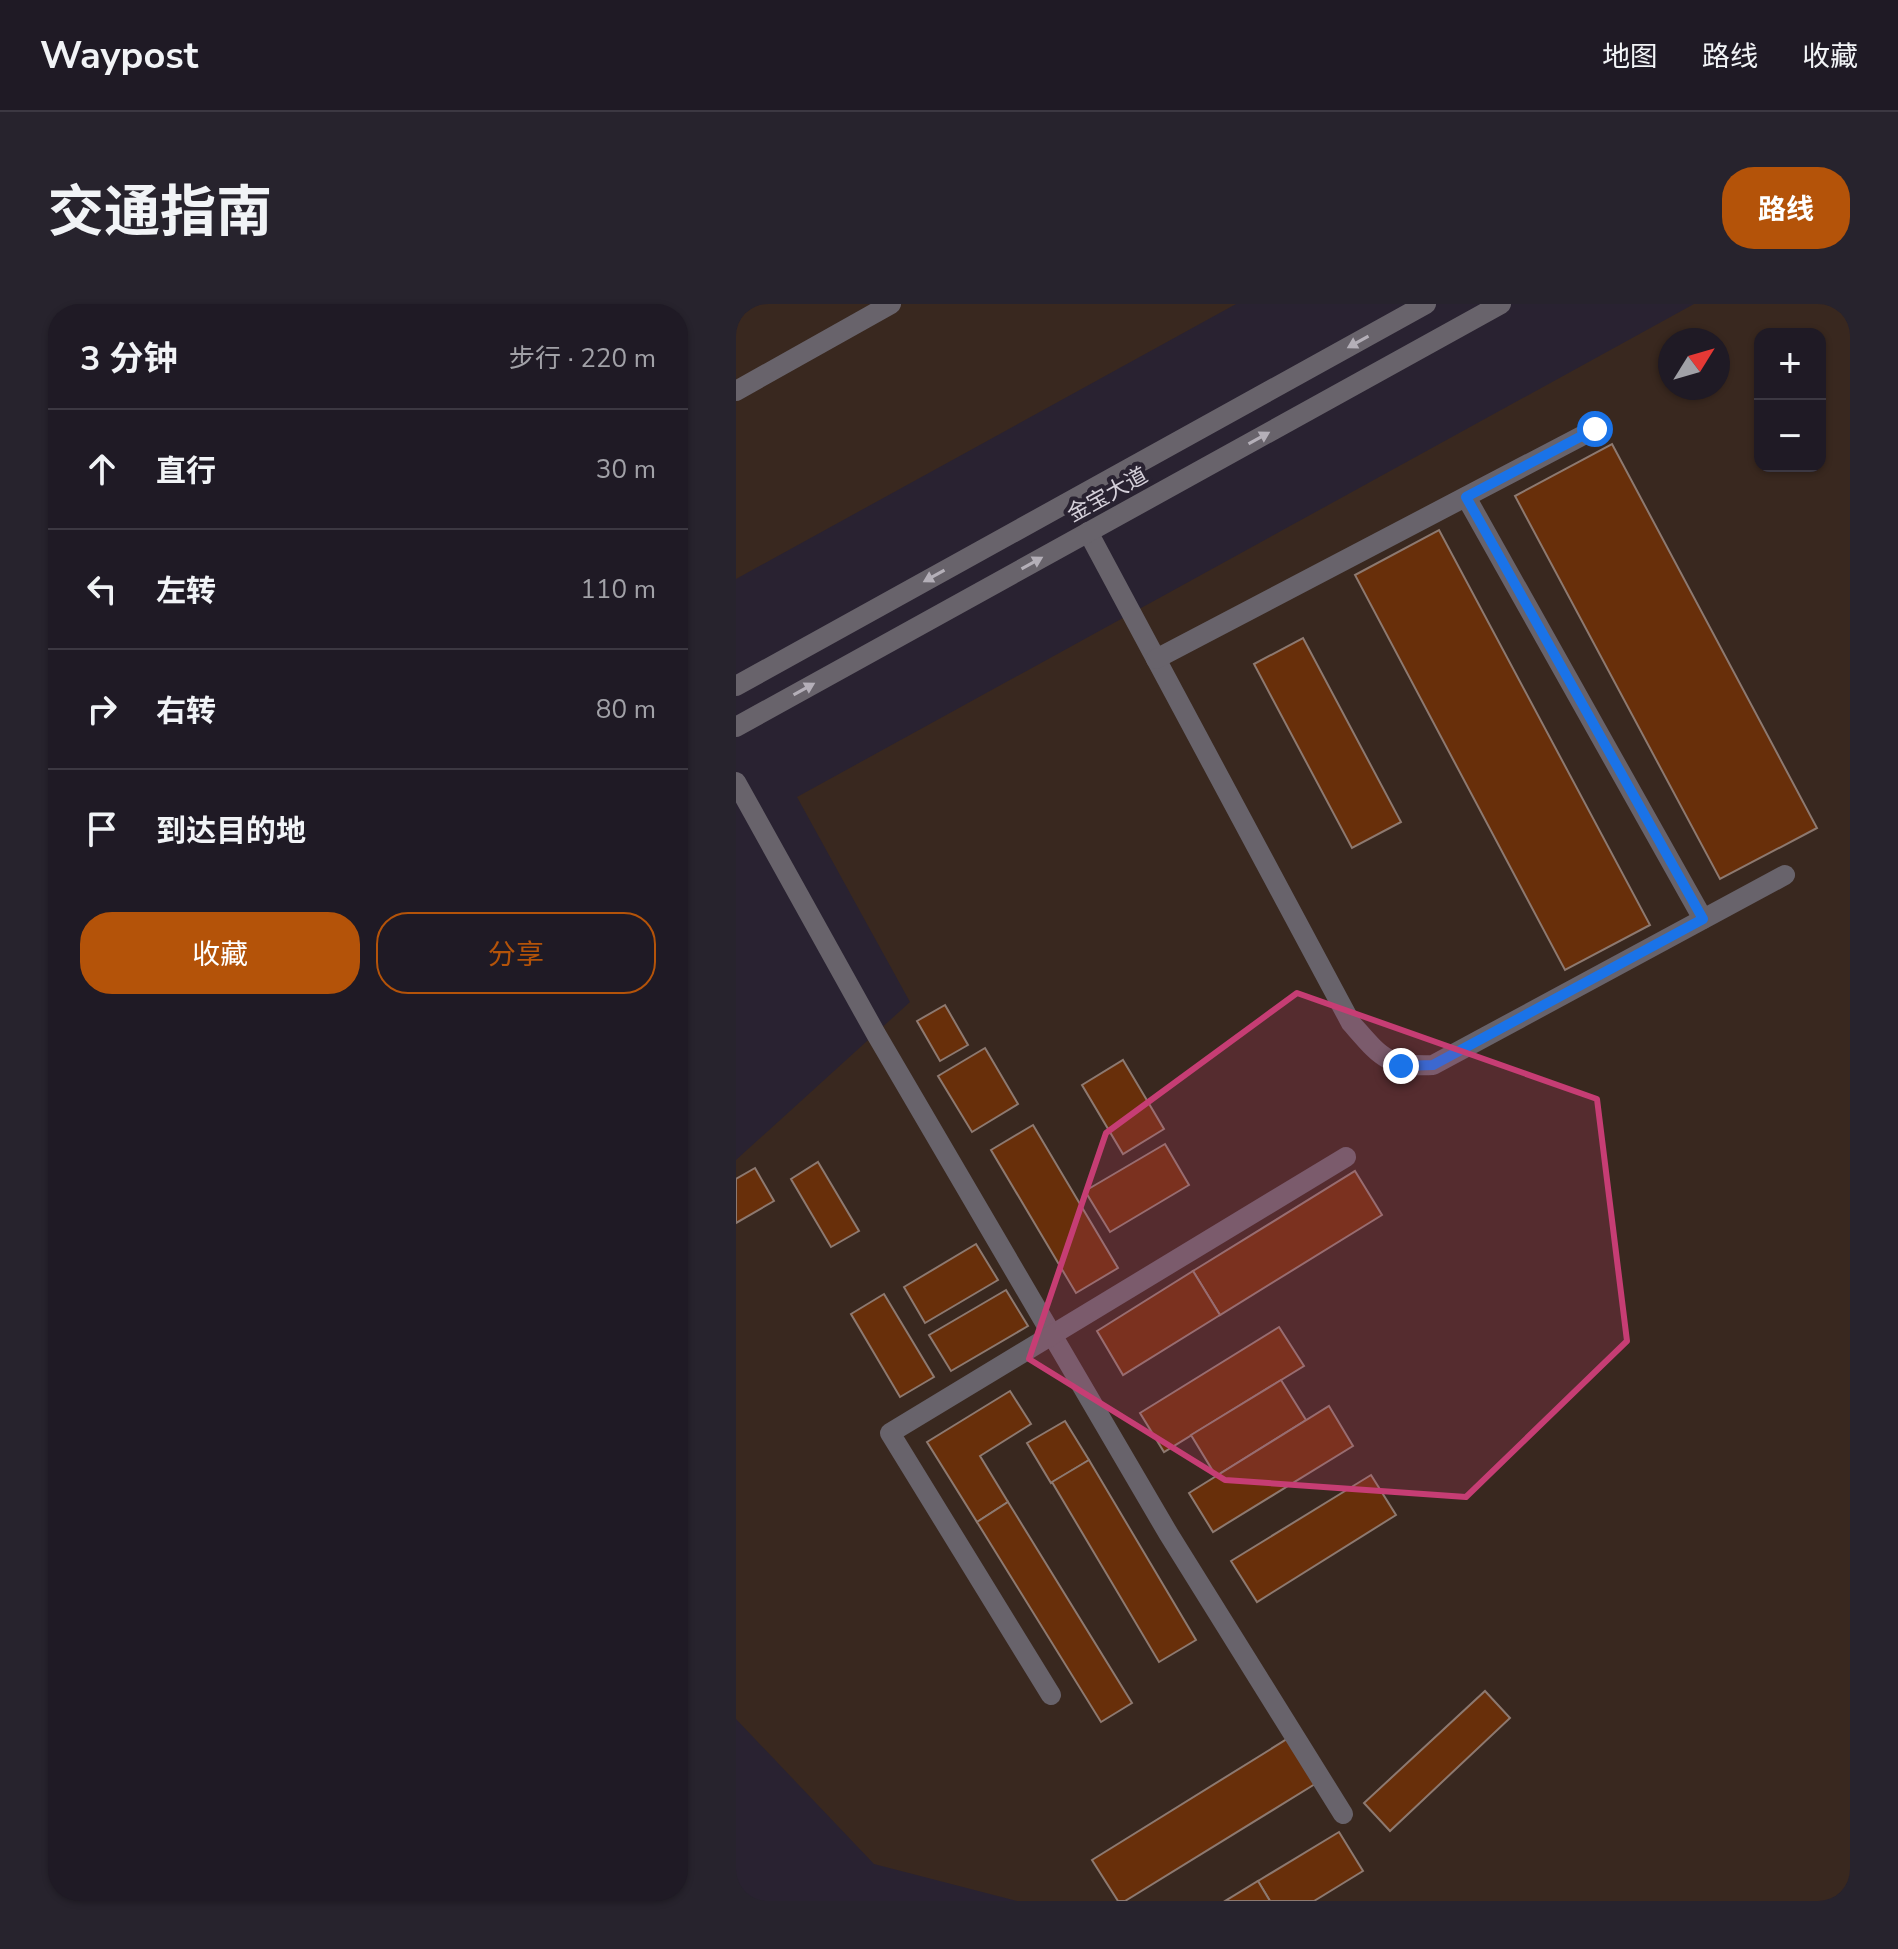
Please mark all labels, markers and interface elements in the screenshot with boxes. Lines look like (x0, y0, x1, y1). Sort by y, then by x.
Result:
text: Waypost (40, 30, 198, 81)
text: 地图 (1602, 38, 1658, 76)
text: 路线 (1702, 38, 1758, 76)
text: 收藏 (1802, 38, 1858, 76)
button: 路线 (1722, 167, 1850, 249)
text: 交通指南 (48, 174, 272, 251)
north arrow (1658, 328, 1730, 400)
map controls (1754, 328, 1826, 472)
button: + (1754, 328, 1826, 400)
one-way arrow (1346, 335, 1369, 349)
text: 3 分钟 (80, 336, 178, 382)
text: 步行 · 220 m (509, 341, 656, 376)
button: − (1754, 400, 1826, 472)
route start (1577, 411, 1613, 447)
one-way arrow (1248, 431, 1271, 444)
icon: ahead (80, 447, 124, 491)
text: 直行 (156, 451, 216, 492)
text: 30 m (596, 452, 656, 487)
street label: 金宝大道 (1062, 460, 1153, 529)
one-way arrow (1021, 557, 1043, 571)
icon: left (80, 567, 124, 611)
one-way arrow (923, 569, 945, 583)
text: 左转 (156, 571, 216, 612)
text: 110 m (580, 572, 656, 607)
one-way arrow (793, 682, 816, 696)
icon: right (80, 687, 124, 731)
text: 右转 (156, 691, 216, 732)
text: 80 m (596, 692, 656, 727)
icon: arrive (80, 807, 124, 851)
text: 到达目的地 (156, 811, 306, 852)
button: 收藏 (80, 912, 360, 994)
button: 分享 (376, 912, 656, 994)
route end (1383, 1048, 1419, 1084)

